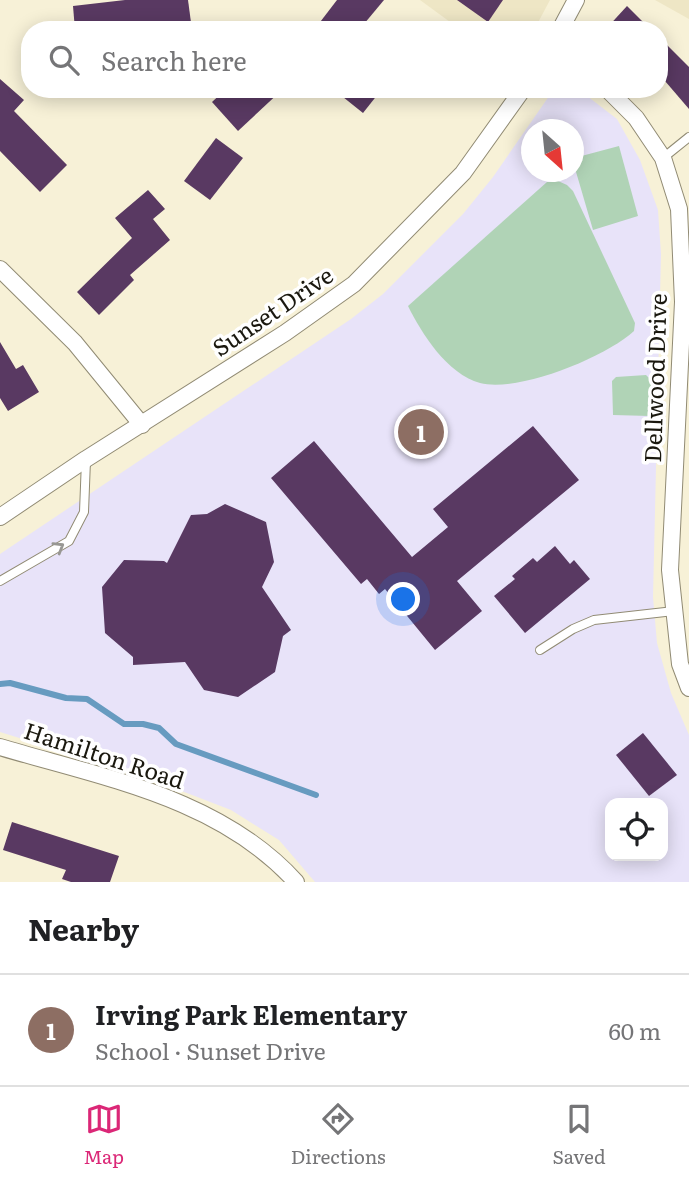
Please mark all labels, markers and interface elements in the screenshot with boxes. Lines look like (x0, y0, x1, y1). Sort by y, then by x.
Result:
search box (21, 21, 668, 98)
text: Search here (101, 40, 247, 79)
icon: search (45, 41, 83, 79)
north arrow (521, 119, 584, 182)
street label: Sunset Drive (205, 257, 339, 363)
street label: Dellwood Drive (634, 292, 674, 463)
pin: 1 (398, 406, 444, 458)
one-way arrow (51, 542, 64, 555)
your location (386, 582, 420, 616)
street label: Hamilton Road (20, 712, 189, 796)
map controls (605, 798, 668, 861)
button: locate (605, 798, 668, 861)
text: Nearby (28, 906, 139, 950)
text: Irving Park Elementary (95, 994, 407, 1033)
text: 1 (46, 1013, 56, 1047)
text: 60 m (608, 1013, 661, 1047)
text: School · Sunset Drive (95, 1033, 326, 1067)
tab: Map (83, 1100, 124, 1170)
tab: Directions (291, 1100, 386, 1170)
tab: Saved (553, 1100, 606, 1170)

